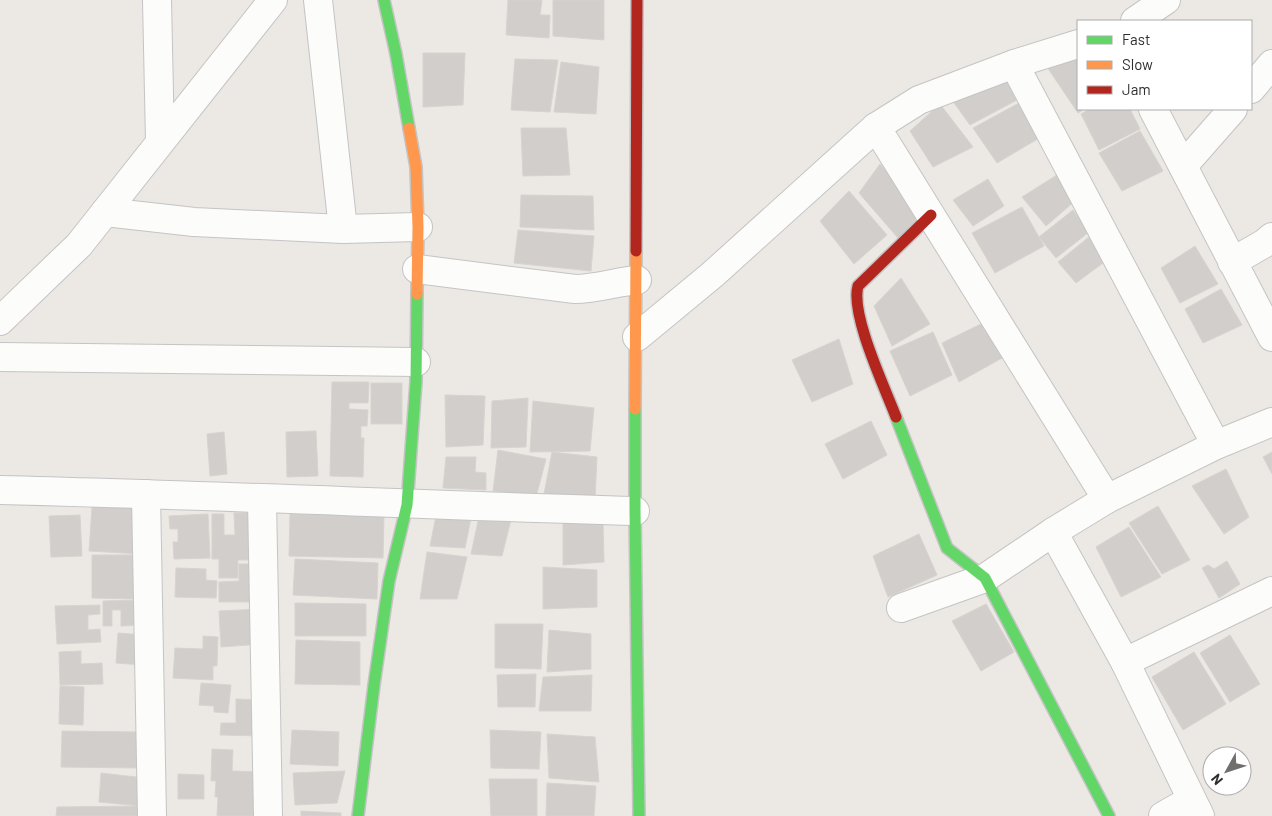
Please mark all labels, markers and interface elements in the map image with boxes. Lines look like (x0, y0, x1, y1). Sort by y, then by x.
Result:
legend (1077, 20, 1252, 110)
text: Fast (1122, 30, 1150, 48)
text: Slow (1122, 55, 1153, 73)
text: Jam (1122, 80, 1151, 98)
north arrow (1202, 746, 1252, 796)
text: N (1207, 771, 1226, 789)

